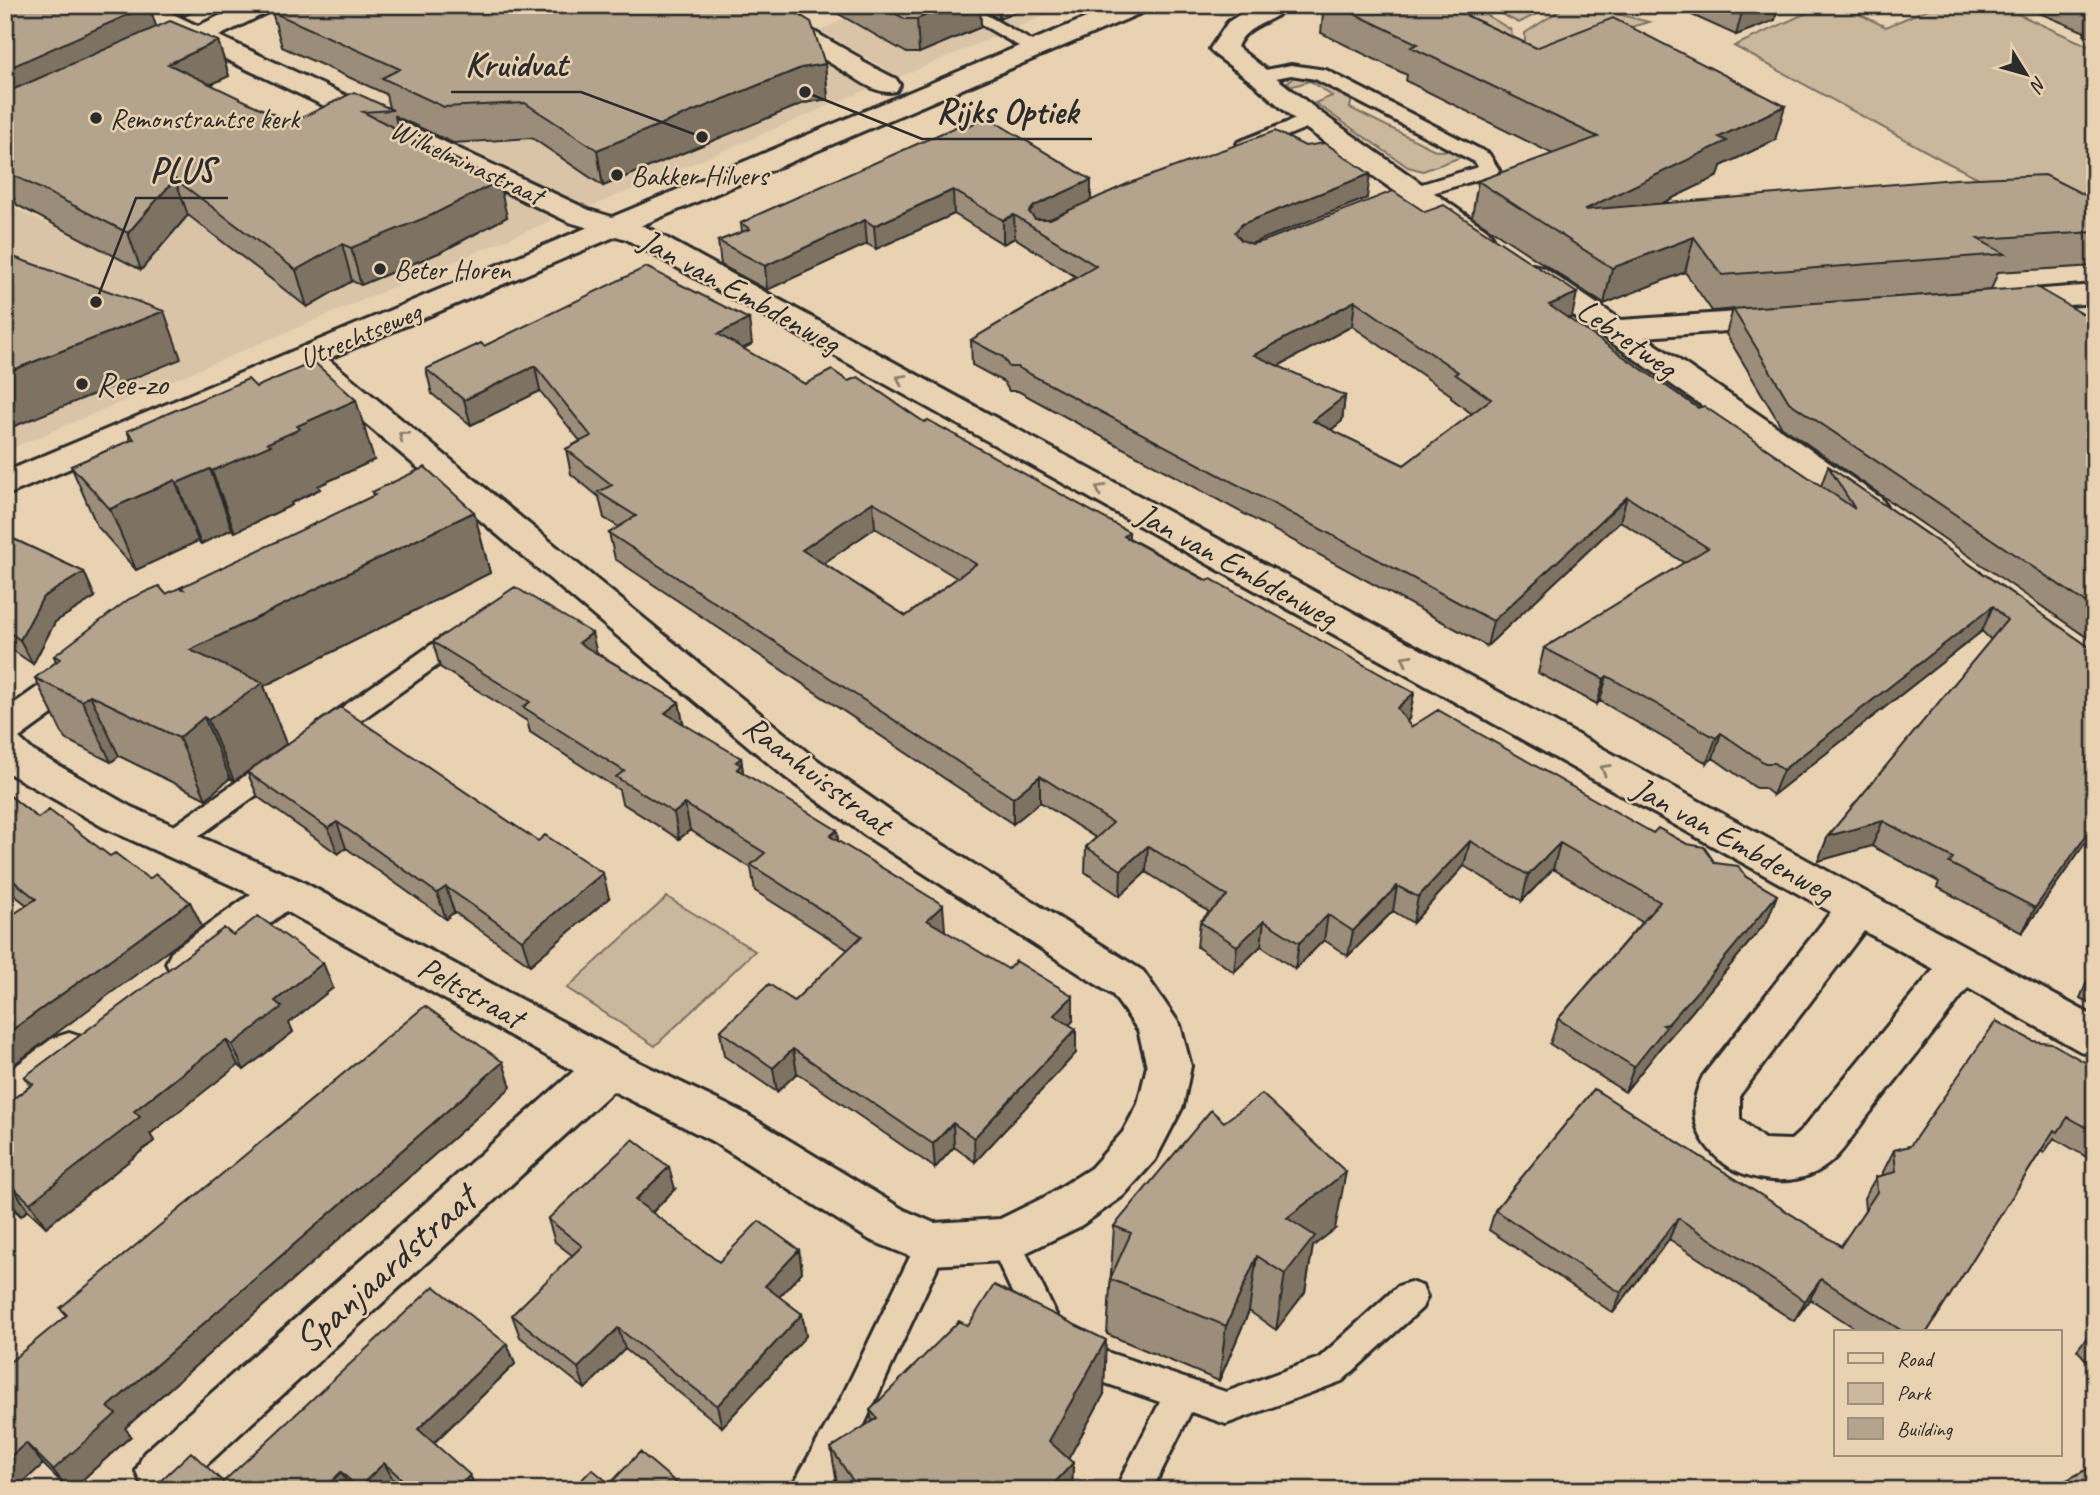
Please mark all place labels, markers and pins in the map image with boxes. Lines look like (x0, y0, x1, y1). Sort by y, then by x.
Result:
callout: Kruidvat (451, 36, 581, 92)
callout: Rijks Optiek (922, 83, 1092, 139)
place label: Remonstrantse kerk (110, 101, 301, 136)
marker: Remonstrantse kerk (88, 110, 104, 126)
callout: PLUS (136, 142, 228, 198)
place label: Bakker Hilvers (631, 158, 770, 193)
marker: Bakker Hilvers (609, 167, 625, 183)
place label: Beter Horen (394, 252, 512, 287)
marker: Beter Horen (372, 261, 388, 277)
place label: Ree-zo (96, 363, 170, 405)
marker: Ree-zo (74, 376, 90, 392)

